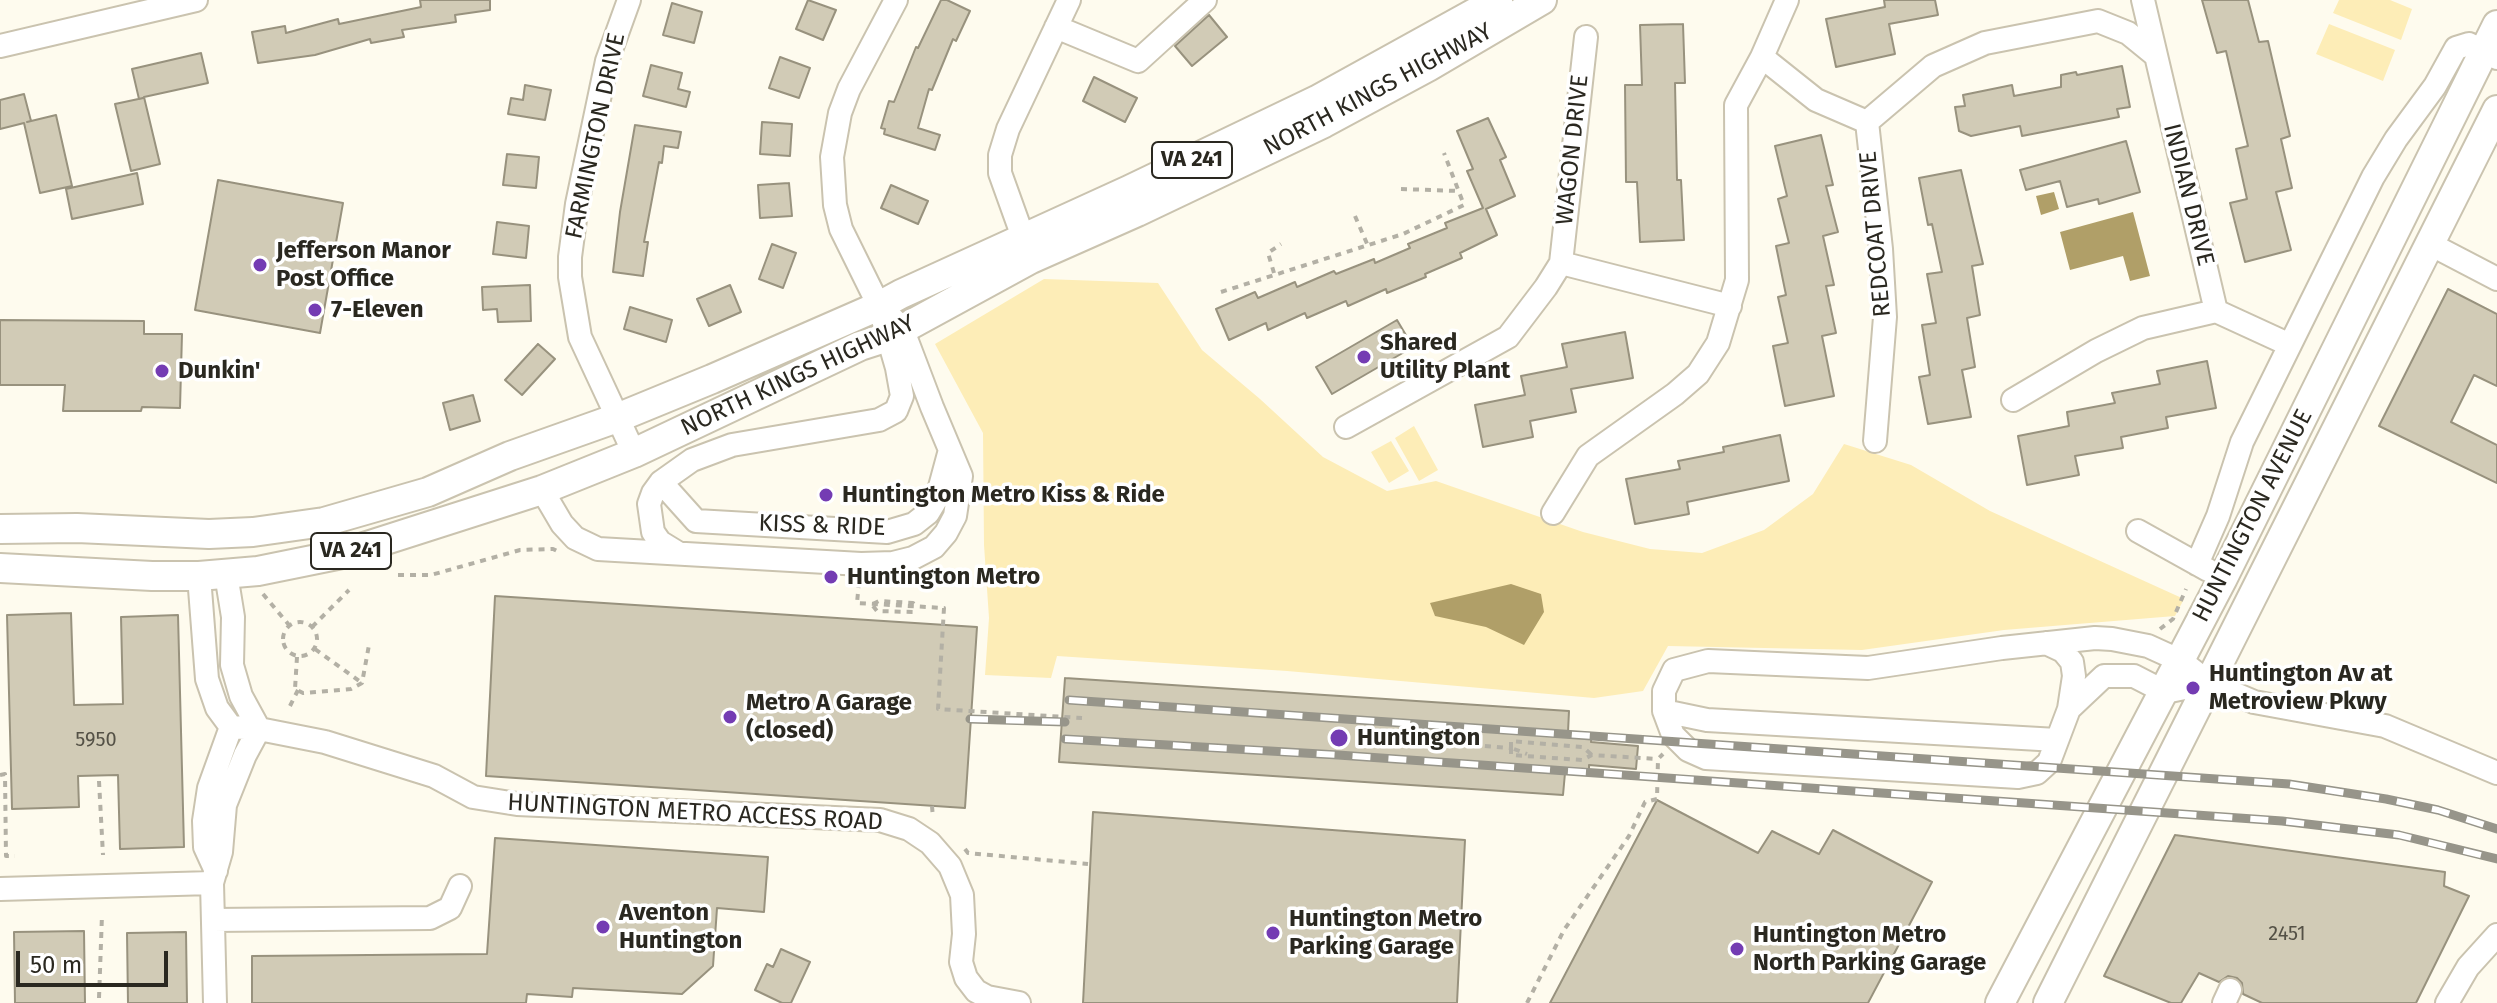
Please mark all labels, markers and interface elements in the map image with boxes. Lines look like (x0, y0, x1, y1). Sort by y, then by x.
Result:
street label: NORTH KINGS HIGHWAY (1259, 17, 1497, 163)
street label: FARMINGTON DRIVE (560, 30, 632, 242)
street label: WAGON DRIVE (1551, 73, 1595, 227)
street label: INDIAN DRIVE (2156, 121, 2220, 269)
road number: VA 241 (1152, 142, 1232, 178)
street label: REDCOAT DRIVE (1854, 150, 1898, 318)
place label: Jefferson Manor Post Office (276, 237, 451, 293)
marker: Jefferson Manor Post Office (251, 256, 269, 274)
place label: 7-Eleven (331, 296, 424, 324)
marker: 7-Eleven (306, 301, 324, 319)
street label: NORTH KINGS HIGHWAY (676, 309, 920, 443)
place label: Shared Utility Plant (1380, 329, 1510, 385)
marker: Shared Utility Plant (1355, 348, 1373, 366)
place label: Dunkin' (178, 357, 261, 385)
marker: Dunkin' (153, 362, 171, 380)
street label: HUNTINGTON AVENUE (2187, 405, 2319, 627)
place label: Huntington Metro Kiss & Ride (842, 481, 1165, 509)
marker: Huntington Metro Kiss & Ride (817, 486, 835, 504)
street label: KISS & RIDE (758, 509, 886, 543)
road number: VA 241 (311, 533, 391, 569)
place label: Huntington Metro (847, 563, 1040, 591)
marker: Huntington Metro (822, 568, 840, 586)
place label: Huntington Av at Metroview Pkwy (2209, 660, 2393, 716)
marker: Huntington Av at Metroview Pkwy (2184, 679, 2202, 697)
place label: Metro A Garage (closed) (746, 689, 912, 745)
marker: Metro A Garage (closed) (721, 708, 739, 726)
place label: Huntington (1357, 724, 1480, 752)
marker: Huntington (1328, 727, 1350, 749)
house number: 5950 (75, 728, 117, 752)
street label: HUNTINGTON METRO ACCESS ROAD (507, 789, 883, 837)
place label: Aventon Huntington (619, 899, 742, 955)
place label: Huntington Metro Parking Garage (1289, 905, 1482, 961)
marker: Aventon Huntington (594, 918, 612, 936)
place label: Huntington Metro North Parking Garage (1753, 921, 1986, 977)
house number: 2451 (2268, 922, 2306, 946)
marker: Huntington Metro Parking Garage (1264, 924, 1282, 942)
scale bar (20, 935, 172, 985)
marker: Huntington Metro North Parking Garage (1728, 940, 1746, 958)
text: 50 m (30, 951, 82, 979)

